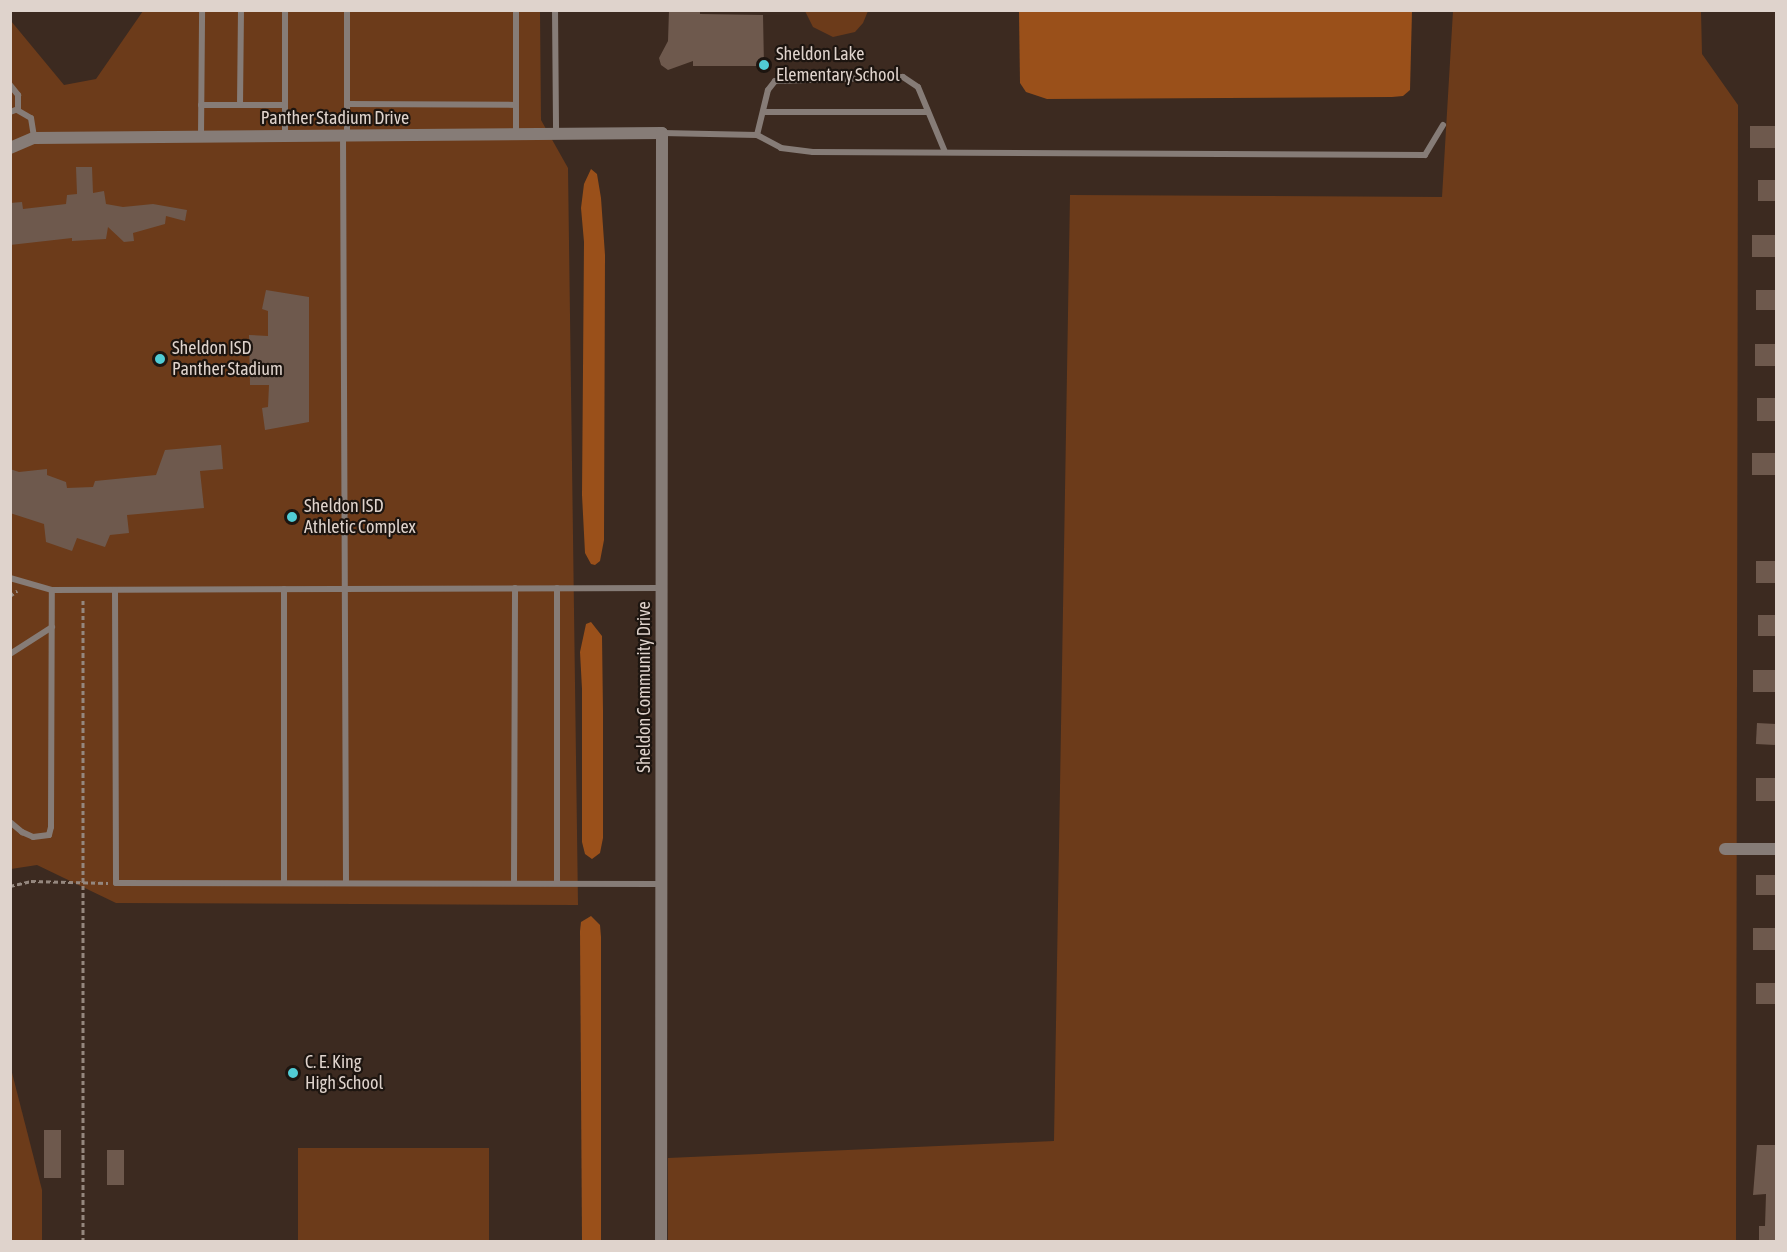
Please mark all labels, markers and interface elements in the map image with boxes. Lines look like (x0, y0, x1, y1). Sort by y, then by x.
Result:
place label: Sheldon Lake Elementary School (776, 44, 900, 86)
marker: Sheldon Lake Elementary School (757, 58, 771, 72)
street label: Panther Stadium Drive (261, 107, 409, 129)
place label: Sheldon ISD Panther Stadium (172, 338, 283, 380)
marker: Sheldon ISD Panther Stadium (153, 352, 167, 366)
place label: Sheldon ISD Athletic Complex (304, 496, 416, 538)
marker: Sheldon ISD Athletic Complex (285, 510, 299, 524)
street label: Sheldon Community Drive (633, 601, 655, 773)
place label: C. E. King High School (305, 1052, 383, 1094)
marker: C. E. King High School (286, 1066, 300, 1080)

